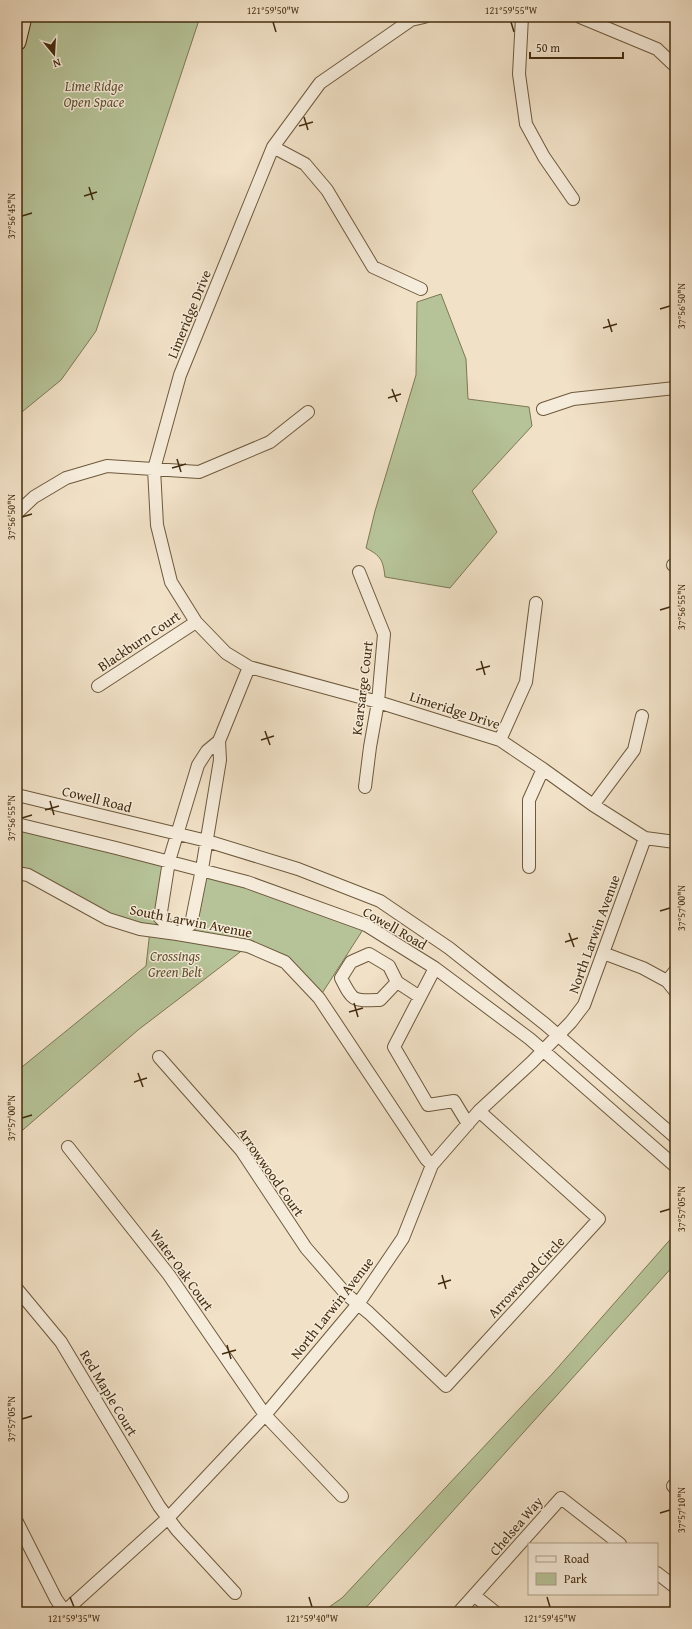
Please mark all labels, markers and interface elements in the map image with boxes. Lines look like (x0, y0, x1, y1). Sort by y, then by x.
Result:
text: 121°59'50"W (247, 3, 300, 18)
text: 121°59'55"W (485, 3, 538, 18)
north arrow (34, 34, 74, 74)
scale bar (530, 34, 623, 60)
text: 50 m (536, 39, 560, 56)
text: N (51, 55, 63, 72)
park label: Lime Ridge Open Space (64, 76, 125, 112)
text: 37°56'45"N (4, 193, 19, 239)
street label: Limeridge Drive (162, 266, 216, 361)
text: 37°56'50"N (674, 283, 689, 329)
text: 37°56'50"N (4, 494, 19, 540)
text: 37°56'55"N (674, 584, 689, 630)
street label: Blackburn Court (94, 606, 184, 676)
street label: Kearsarge Court (346, 640, 378, 736)
street label: Limeridge Drive (407, 686, 503, 734)
street label: Cowell Road (60, 781, 134, 817)
text: 37°56'55"N (4, 795, 19, 841)
street label: North Larwin Avenue (563, 871, 625, 996)
text: 37°57'00"N (674, 885, 689, 931)
street label: South Larwin Avenue (128, 899, 254, 943)
street label: Cowell Road (359, 902, 431, 955)
park label: Crossings Green Belt (148, 946, 203, 982)
text: 37°57'00"N (4, 1095, 19, 1141)
street label: Arrowwood Court (233, 1124, 309, 1220)
text: 37°57'05"N (674, 1186, 689, 1232)
street label: Water Oak Court (145, 1225, 219, 1315)
street label: Arrowwood Circle (483, 1232, 569, 1322)
street label: North Larwin Avenue (286, 1252, 379, 1363)
street label: Red Maple Court (75, 1346, 143, 1440)
text: 37°57'05"N (4, 1396, 19, 1442)
text: 37°57'10"N (674, 1487, 689, 1533)
street label: Chelsea Way (485, 1492, 547, 1560)
legend (528, 1543, 658, 1595)
text: Road (564, 1550, 590, 1567)
text: Park (564, 1570, 588, 1587)
text: 121°59'35"W (48, 1611, 101, 1626)
text: 121°59'40"W (286, 1611, 339, 1626)
text: 121°59'45"W (524, 1611, 577, 1626)

